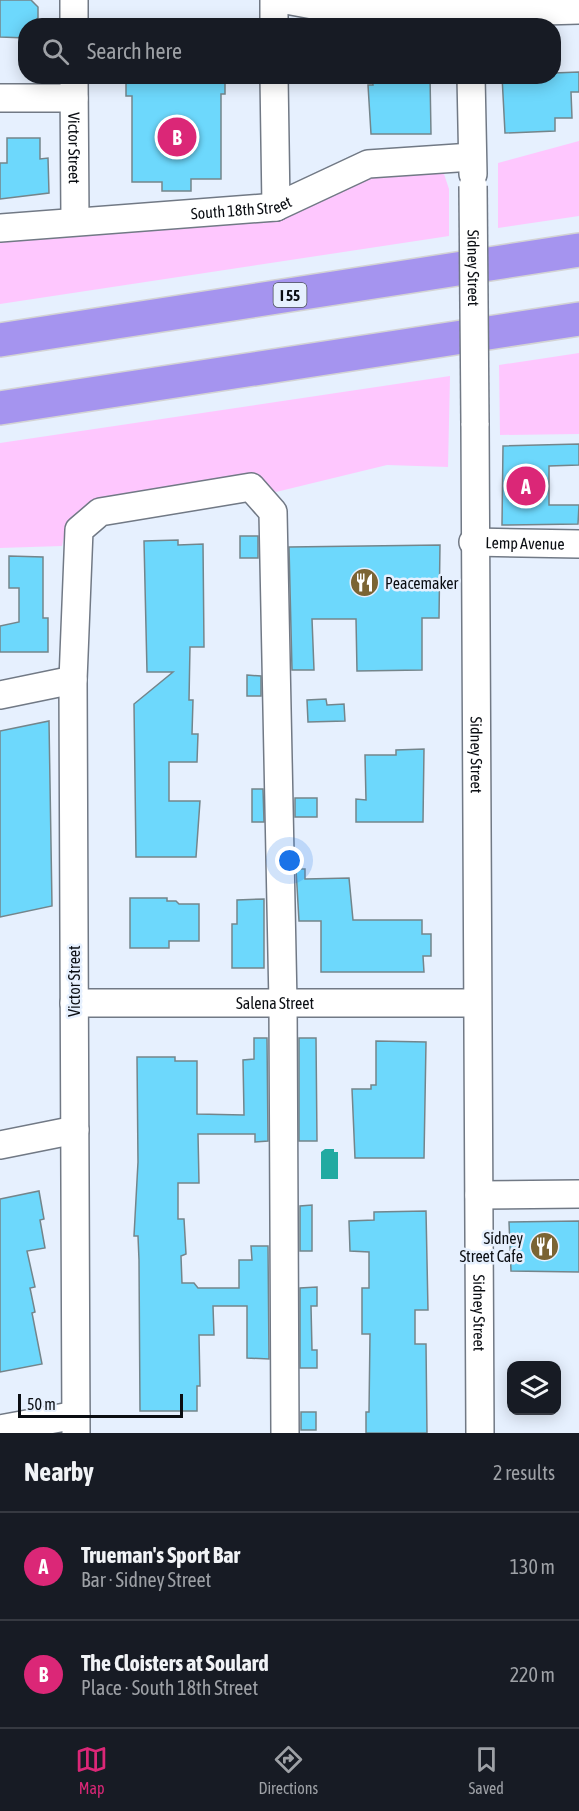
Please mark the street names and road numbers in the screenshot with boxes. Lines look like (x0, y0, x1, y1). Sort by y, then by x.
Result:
street label: Victor Street (65, 112, 84, 184)
street label: South 18th Street (190, 192, 295, 222)
street label: Sidney Street (464, 230, 483, 307)
road number: I 55 (274, 283, 306, 307)
street label: Lemp Avenue (485, 533, 565, 553)
street label: Sidney Street (467, 717, 486, 794)
street label: Victor Street (65, 945, 83, 1017)
street label: Salena Street (236, 994, 314, 1012)
street label: Sidney Street (469, 1275, 489, 1352)

